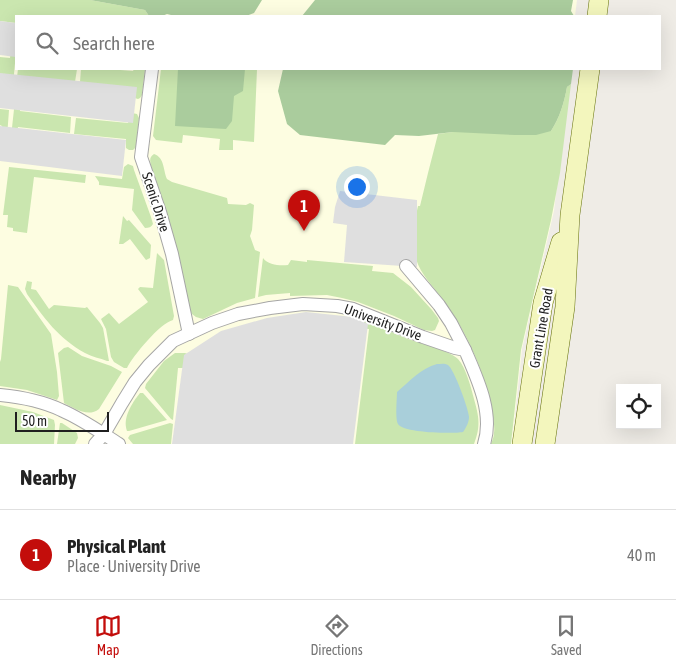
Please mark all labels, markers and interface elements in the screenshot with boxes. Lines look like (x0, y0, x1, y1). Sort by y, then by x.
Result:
search box (15, 15, 661, 70)
icon: search (33, 29, 61, 57)
text: Search here (73, 32, 155, 54)
street label: Scenic Drive (139, 170, 173, 234)
your location (344, 174, 370, 200)
pin: 1 (288, 190, 320, 231)
street label: Grant Line Road (526, 287, 556, 369)
street label: University Drive (342, 301, 424, 343)
map controls (616, 384, 661, 429)
button: locate (616, 384, 661, 429)
scale bar (15, 409, 109, 432)
text: 50 m (22, 413, 47, 429)
text: Nearby (20, 465, 76, 489)
text: Physical Plant (67, 535, 166, 557)
text: 1 (32, 546, 40, 564)
text: 40 m (627, 546, 656, 564)
text: Place · University Drive (67, 557, 201, 575)
tab: Map (94, 612, 122, 658)
tab: Directions (310, 612, 363, 658)
tab: Saved (551, 612, 582, 658)

